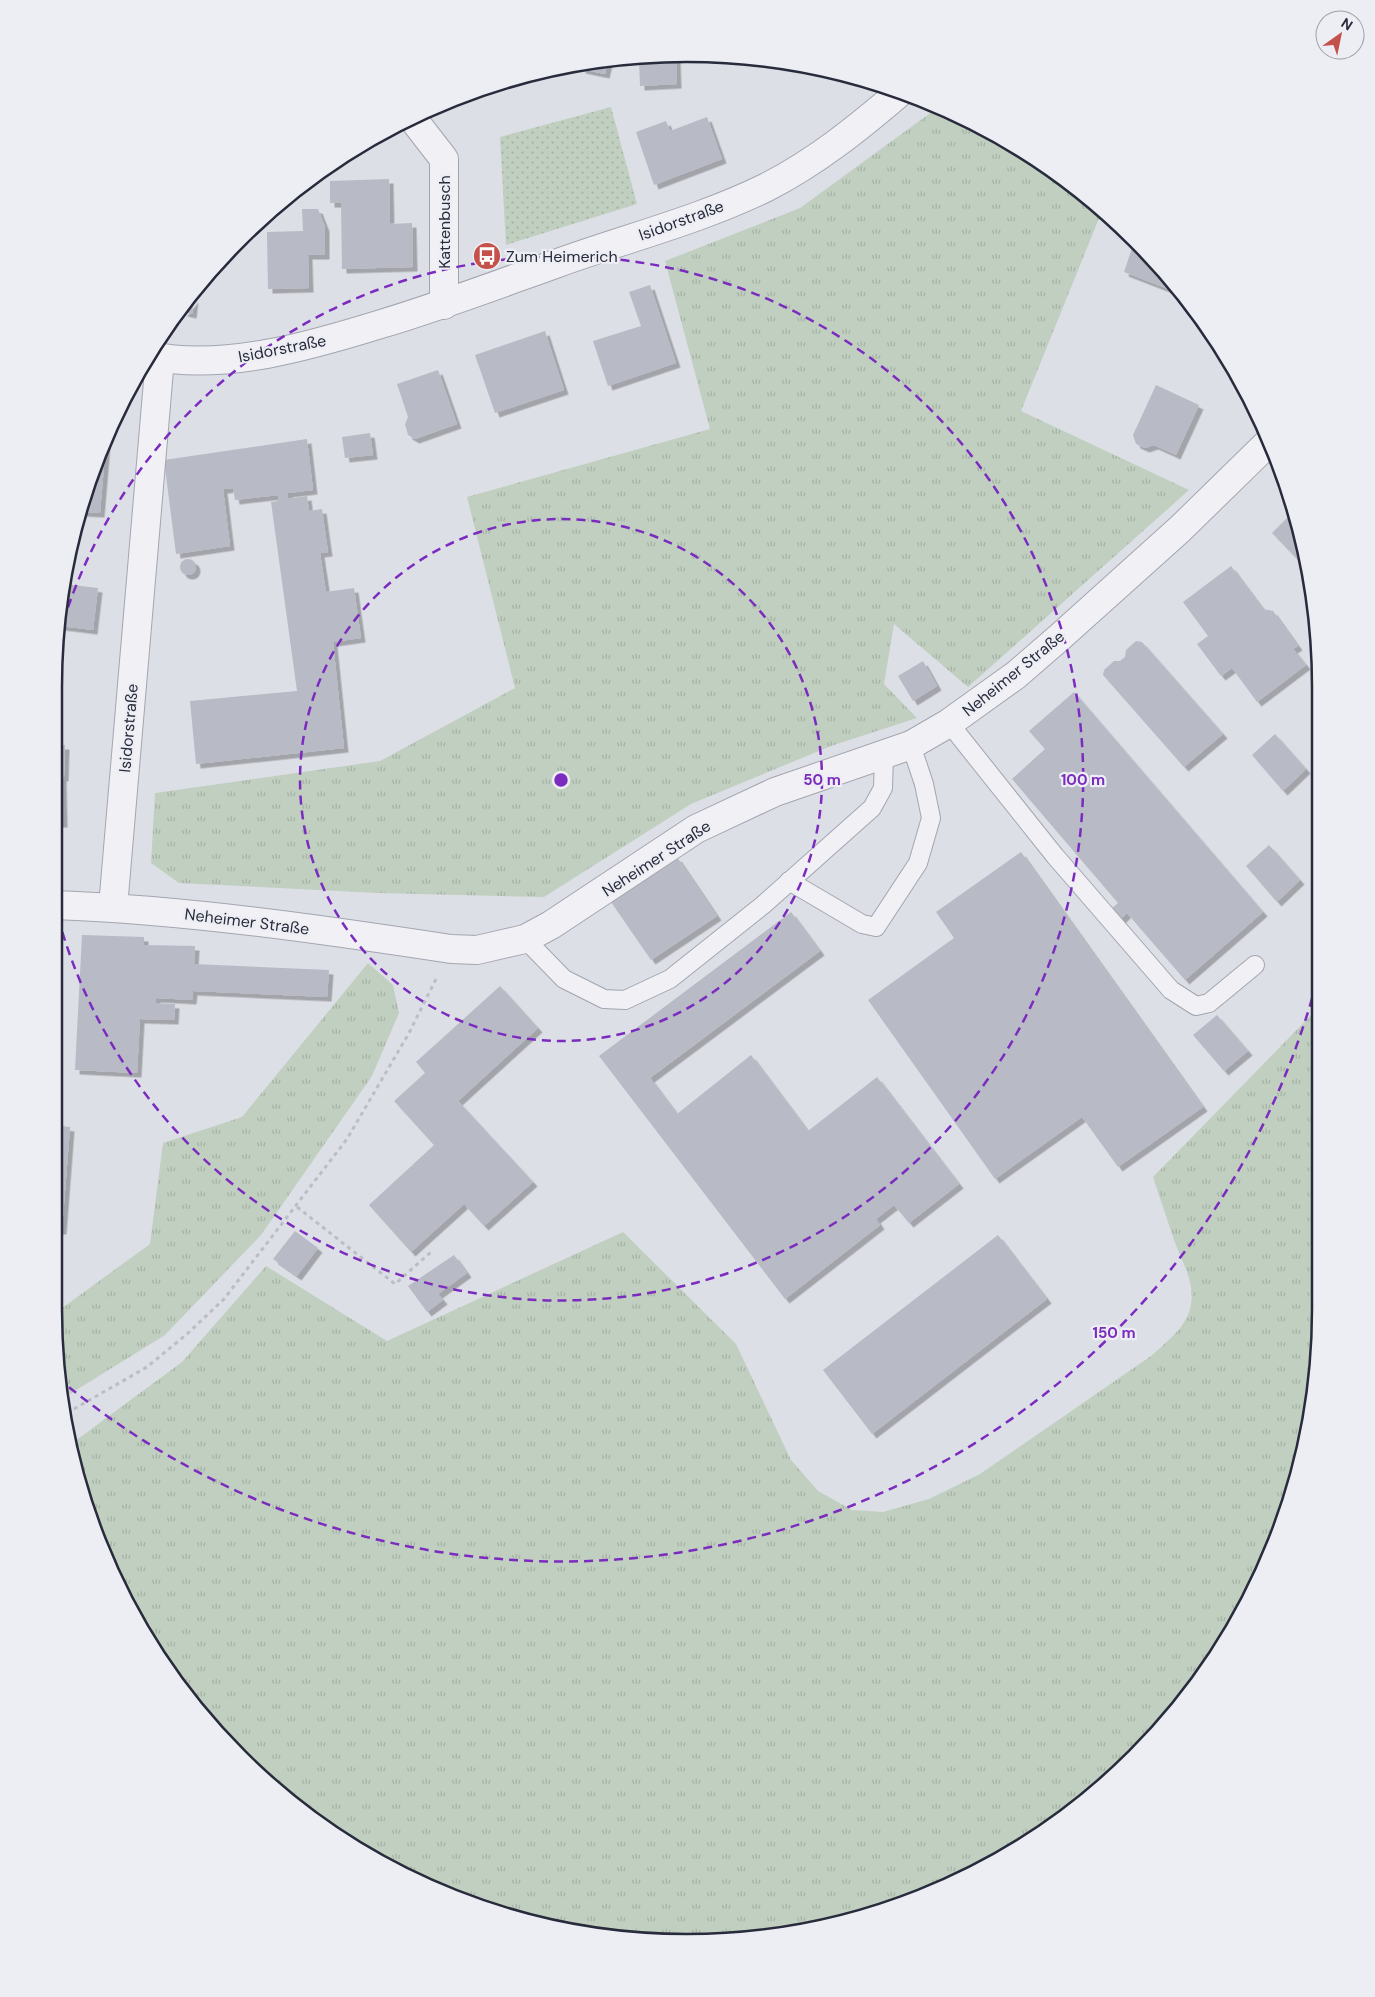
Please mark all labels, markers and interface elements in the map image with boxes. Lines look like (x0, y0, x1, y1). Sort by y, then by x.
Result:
north arrow (1315, 10, 1365, 60)
text: N (1338, 14, 1356, 34)
street label: Kattenbusch (434, 175, 455, 269)
street label: Isidorstraße (636, 195, 727, 246)
bus stop icon: Zum Heimerich (472, 241, 502, 271)
place label: Zum Heimerich (506, 246, 618, 267)
street label: Isidorstraße (236, 330, 328, 367)
street label: Neheimer Straße (958, 626, 1069, 721)
street label: Isidorstraße (114, 683, 143, 773)
text: 50 m (803, 770, 841, 790)
text: 100 m (1061, 770, 1105, 790)
centre of rings (552, 771, 570, 789)
street label: Neheimer Straße (598, 815, 715, 901)
street label: Neheimer Straße (183, 903, 310, 940)
text: 150 m (1093, 1323, 1136, 1343)

